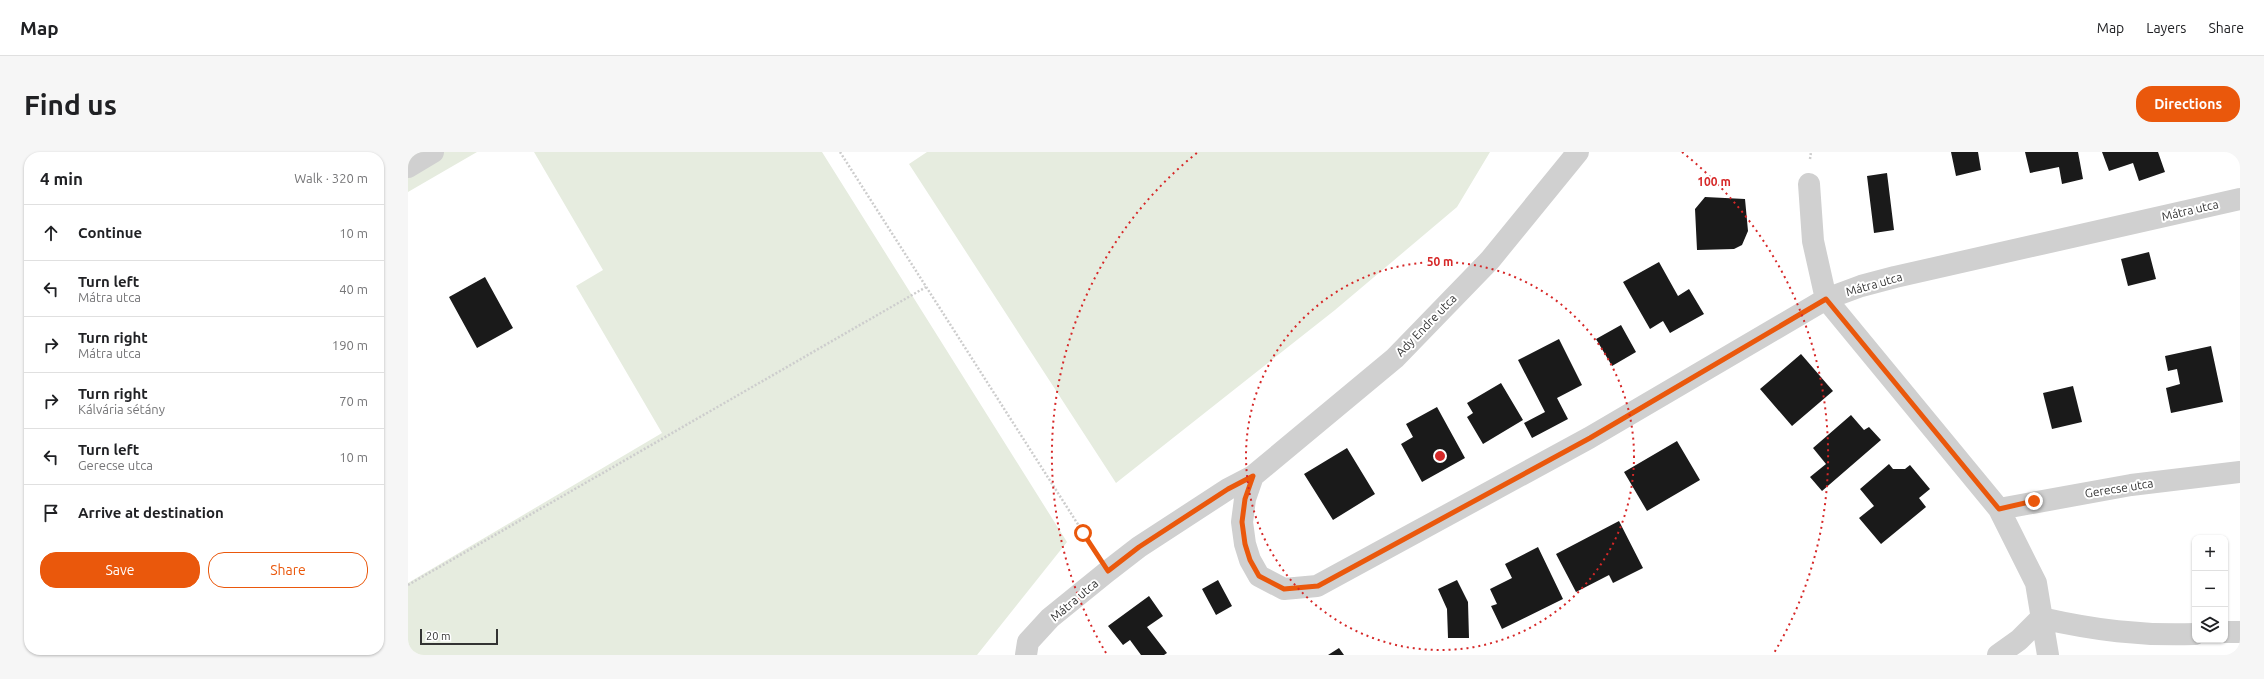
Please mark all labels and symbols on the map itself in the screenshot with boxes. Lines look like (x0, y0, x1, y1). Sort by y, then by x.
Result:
text: 100 m (1697, 175, 1731, 188)
street label: Mátra utca (2160, 197, 2220, 223)
text: 50 m (1427, 255, 1453, 268)
street label: Mátra utca (1844, 270, 1904, 298)
street label: Ady Endre utca (1393, 291, 1459, 359)
centre of rings (1433, 449, 1447, 463)
street label: Gerecse utca (2084, 476, 2154, 500)
route end (2025, 492, 2043, 510)
route start (1074, 524, 1092, 542)
street label: Mátra utca (1048, 576, 1100, 624)
scale bar (420, 627, 498, 646)

